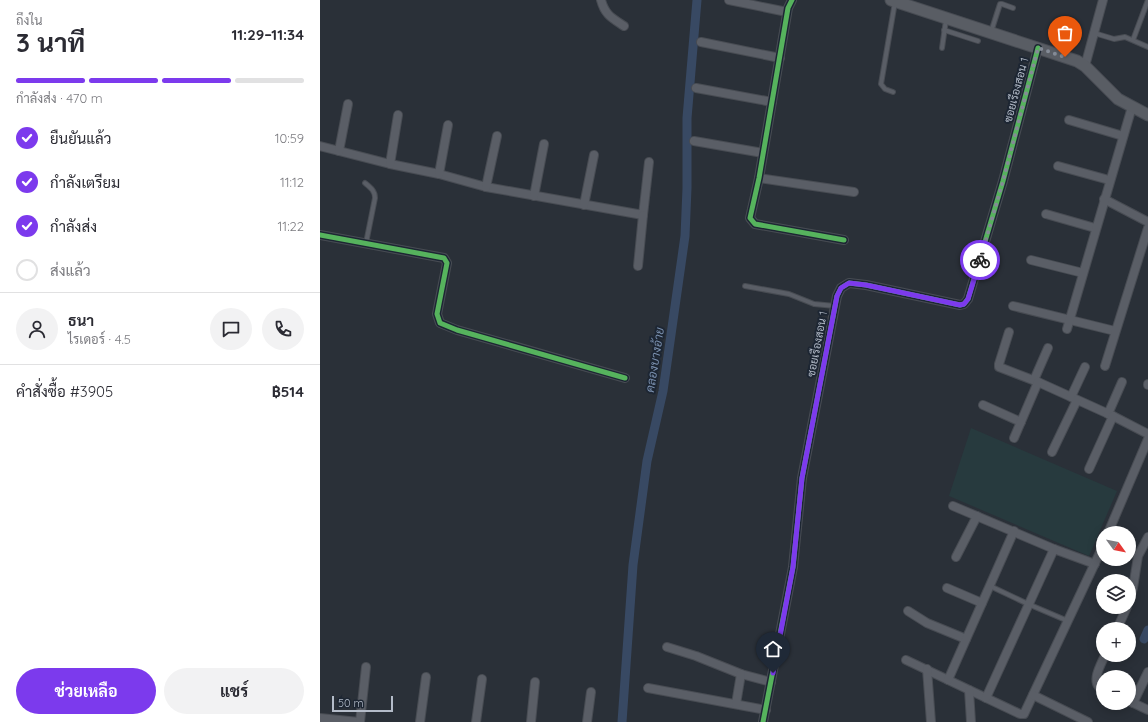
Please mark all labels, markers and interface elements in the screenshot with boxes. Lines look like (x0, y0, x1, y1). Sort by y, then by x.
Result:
text: ถึงใน (16, 12, 43, 28)
pin (1048, 16, 1082, 57)
icon: bag (1054, 22, 1076, 44)
text: 11:29–11:34 (231, 25, 304, 44)
text: 3 นาที (16, 26, 85, 59)
street label: ซอยเรืองสอน 1 (1001, 56, 1031, 124)
text: กำลังส่ง · 470 m (16, 90, 103, 106)
icon: check (16, 127, 38, 149)
text: ยืนยันแล้ว (50, 129, 111, 148)
text: 10:59 (275, 130, 304, 146)
icon: check (16, 171, 38, 193)
text: กำลังเตรียม (50, 173, 120, 192)
text: 11:12 (280, 174, 304, 190)
icon: check (16, 215, 38, 237)
text: กำลังส่ง (50, 217, 97, 236)
text: 11:22 (278, 218, 304, 234)
courier (960, 240, 1000, 280)
icon: bike (969, 249, 991, 271)
text: ส่งแล้ว (50, 261, 91, 280)
button: person (16, 308, 58, 350)
button: chat (210, 308, 252, 350)
button: phone (262, 308, 304, 350)
street label: ซอยเรืองสอน 1 (804, 310, 830, 378)
text: ธนา (68, 311, 94, 330)
water label: คลองบางอ้าย (642, 326, 667, 393)
text: ไรเดอร์ · 4.5 (68, 331, 131, 347)
text: คำสั่งซื้อ #3905 (16, 382, 113, 401)
text: ฿514 (272, 382, 304, 401)
north arrow (1096, 526, 1136, 566)
map controls (1096, 526, 1136, 710)
button: layers (1096, 574, 1136, 614)
button: + (1096, 622, 1136, 662)
pin (756, 632, 790, 673)
icon: home (762, 638, 784, 660)
button: ช่วยเหลือ (16, 668, 156, 714)
button: แชร์ (164, 668, 304, 714)
button: − (1096, 670, 1136, 710)
scale bar (332, 694, 393, 713)
text: 50 m (338, 696, 364, 710)

